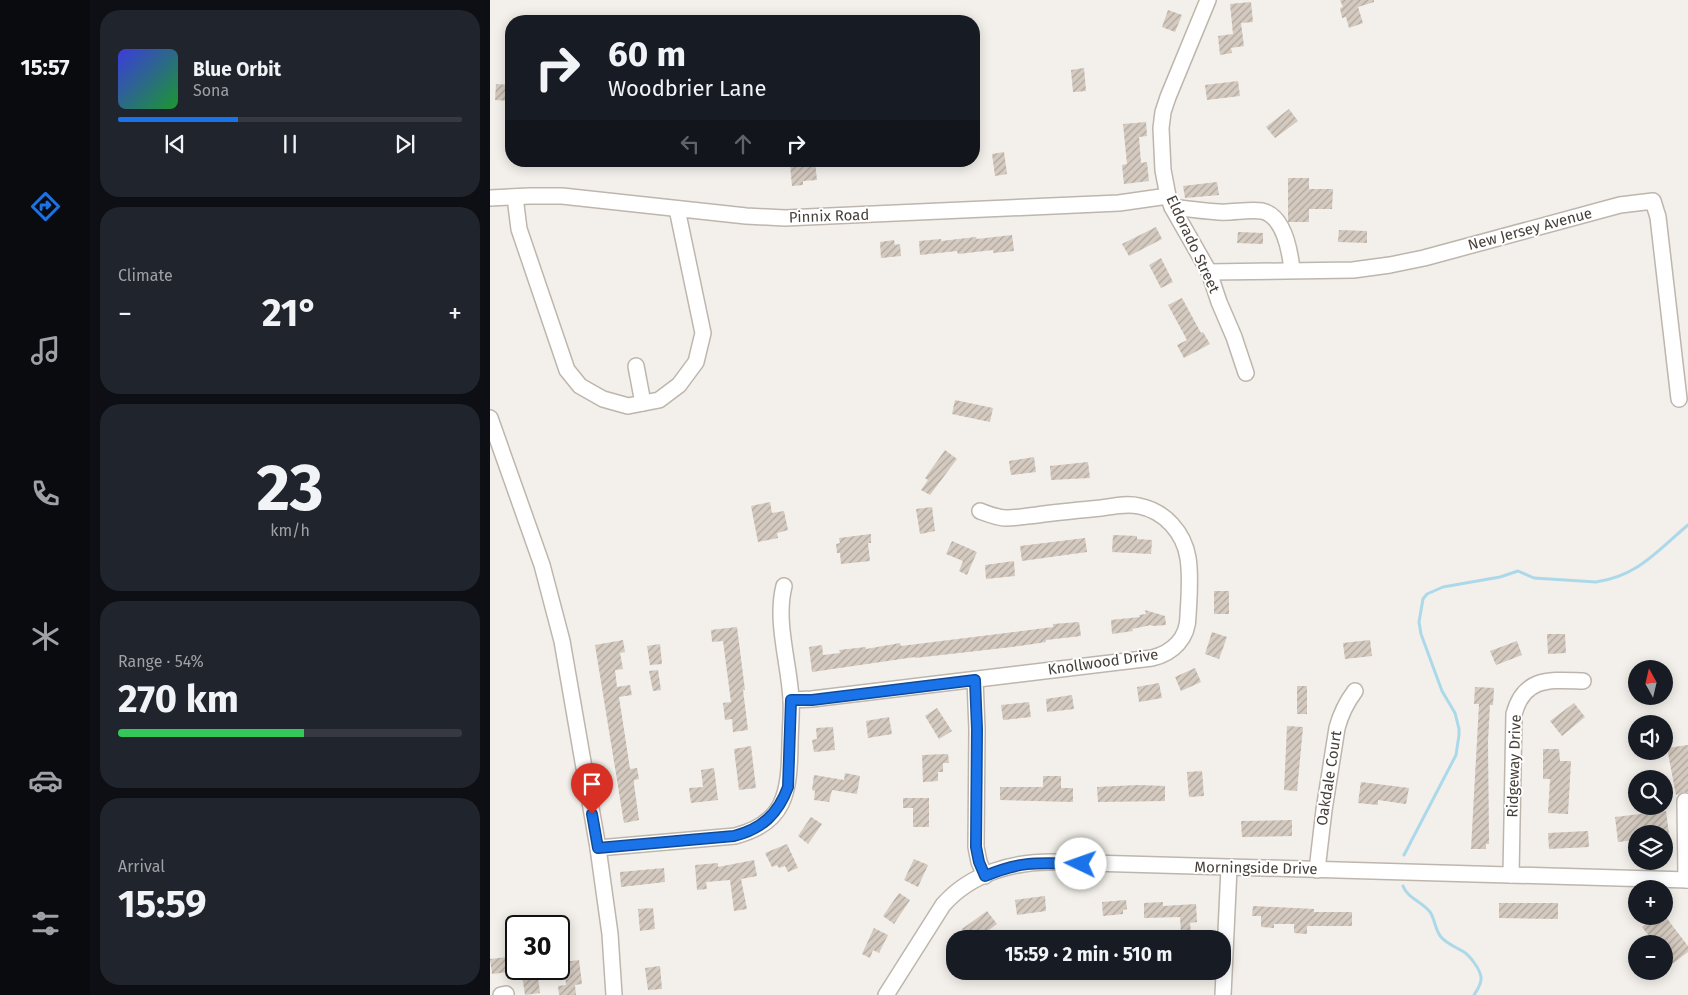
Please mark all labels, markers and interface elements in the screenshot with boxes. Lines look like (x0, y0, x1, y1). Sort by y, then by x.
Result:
text: 60 m (608, 33, 686, 75)
icon: right (525, 35, 590, 100)
text: 15:57 (21, 54, 69, 81)
text: Blue Orbit (193, 58, 281, 81)
text: Woodbrier Lane (608, 75, 766, 102)
text: Sona (193, 81, 229, 100)
icon: previous (161, 130, 189, 158)
icon: pause (276, 130, 304, 158)
icon: next (391, 130, 419, 158)
icon: left (676, 130, 704, 158)
icon: ahead (729, 130, 757, 158)
icon: right (782, 130, 810, 158)
icon: directions (28, 189, 63, 224)
street label: Eldorado Street (1162, 192, 1224, 296)
street label: New Jersey Avenue (1466, 204, 1594, 254)
street label: Pinnix Road (788, 206, 870, 226)
text: Climate (118, 266, 173, 285)
text: 21° (262, 290, 318, 336)
text: − (118, 297, 132, 330)
text: + (448, 297, 462, 330)
icon: music (28, 333, 63, 368)
text: 23 (256, 449, 324, 527)
icon: phone (28, 476, 63, 511)
text: km/h (270, 521, 310, 540)
icon: climate (28, 619, 63, 654)
street label: Knollwood Drive (1047, 645, 1159, 679)
text: Range · 54% (118, 652, 204, 671)
north arrow (1628, 660, 1672, 705)
map controls (1628, 660, 1673, 980)
text: 270 km (118, 676, 239, 722)
street label: Ridgeway Drive (1503, 714, 1525, 818)
button: sound (1628, 715, 1673, 760)
street label: Oakdale Court (1313, 729, 1346, 827)
icon: car (28, 763, 63, 798)
pin (571, 763, 613, 814)
icon: arrive (578, 770, 606, 798)
button: search (1628, 770, 1673, 815)
button: layers (1628, 825, 1673, 870)
position arrow (1054, 837, 1106, 889)
text: Arrival (118, 857, 165, 876)
street label: Morningside Drive (1194, 858, 1318, 878)
button: + (1628, 880, 1673, 925)
text: 15:59 (118, 881, 207, 927)
icon: filters (28, 906, 63, 941)
speed limit sign: 30 (505, 915, 570, 980)
button: − (1628, 935, 1673, 980)
text: 15:59 · 2 min · 510 m (1005, 943, 1172, 966)

